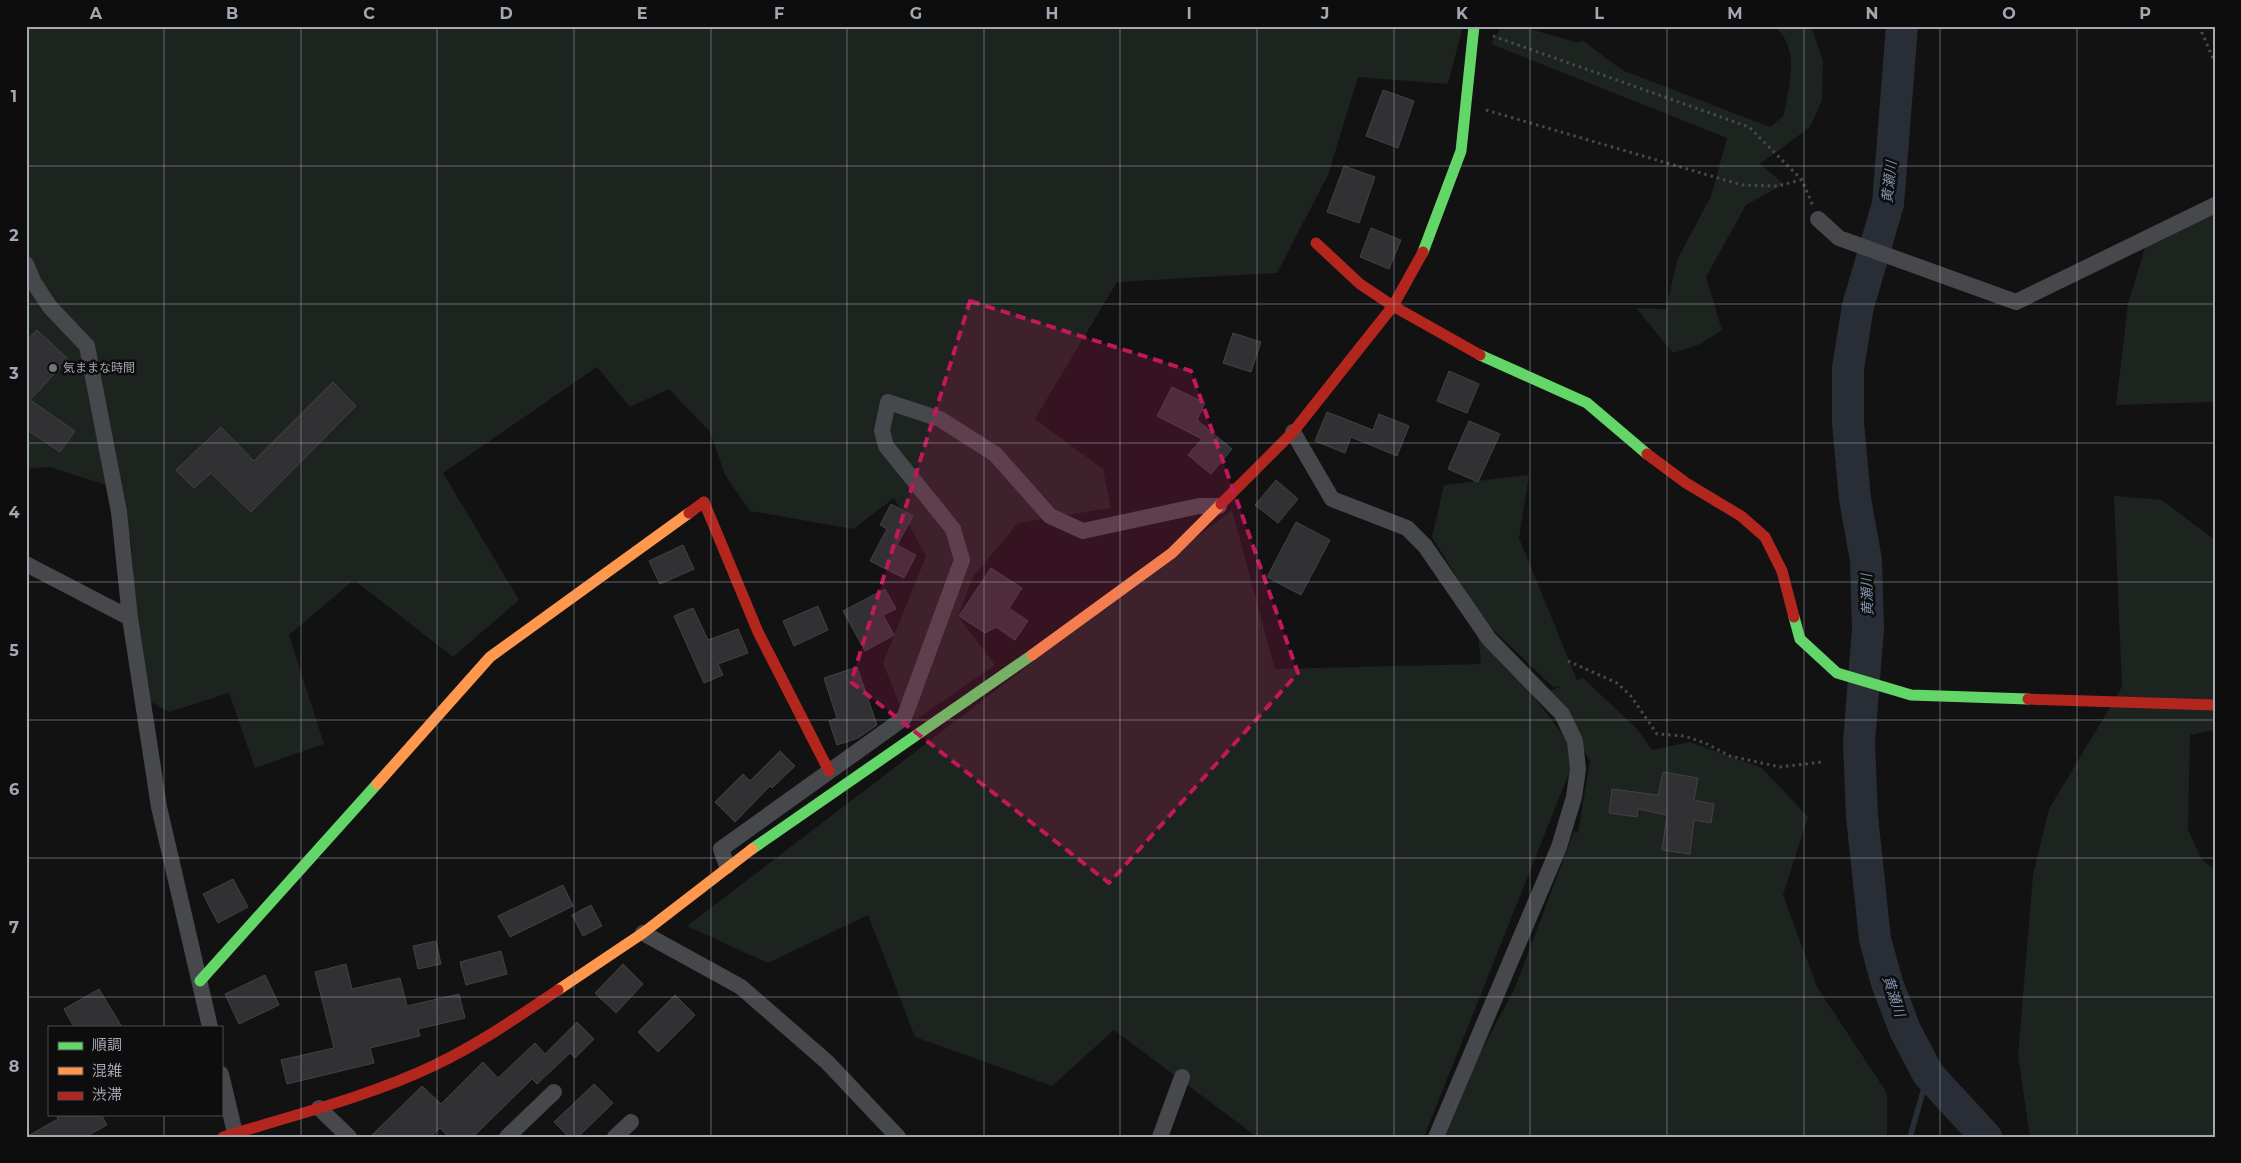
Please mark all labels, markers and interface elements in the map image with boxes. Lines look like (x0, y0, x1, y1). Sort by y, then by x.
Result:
text: A (89, 4, 103, 23)
text: B (226, 4, 238, 23)
text: C (363, 4, 375, 23)
text: D (499, 4, 513, 23)
text: E (637, 4, 647, 23)
text: F (774, 4, 784, 23)
text: G (910, 4, 922, 23)
text: H (1046, 4, 1058, 23)
text: I (1186, 4, 1192, 23)
text: J (1320, 4, 1329, 23)
text: K (1456, 4, 1469, 23)
text: L (1594, 4, 1604, 23)
text: M (1727, 4, 1743, 23)
text: N (1866, 4, 1878, 23)
text: O (2002, 4, 2016, 23)
text: P (2139, 4, 2151, 23)
text: 1 (11, 87, 17, 106)
water label: 黄瀬川 (1878, 158, 1900, 204)
text: 2 (9, 226, 19, 245)
place label: 気ままな時間 (63, 360, 135, 375)
marker: 気ままな時間 (47, 362, 59, 374)
text: 3 (8, 364, 19, 383)
text: 4 (8, 503, 20, 522)
water label: 黄瀬川 (1857, 572, 1877, 616)
text: 5 (9, 641, 19, 660)
text: 6 (9, 780, 19, 799)
text: 7 (9, 918, 19, 937)
water label: 黄瀬川 (1879, 973, 1910, 1021)
legend (48, 1026, 222, 1116)
text: 順調 (92, 1035, 122, 1054)
text: 8 (9, 1057, 19, 1076)
text: 混雑 (92, 1061, 122, 1080)
text: 渋滞 (92, 1085, 122, 1104)

